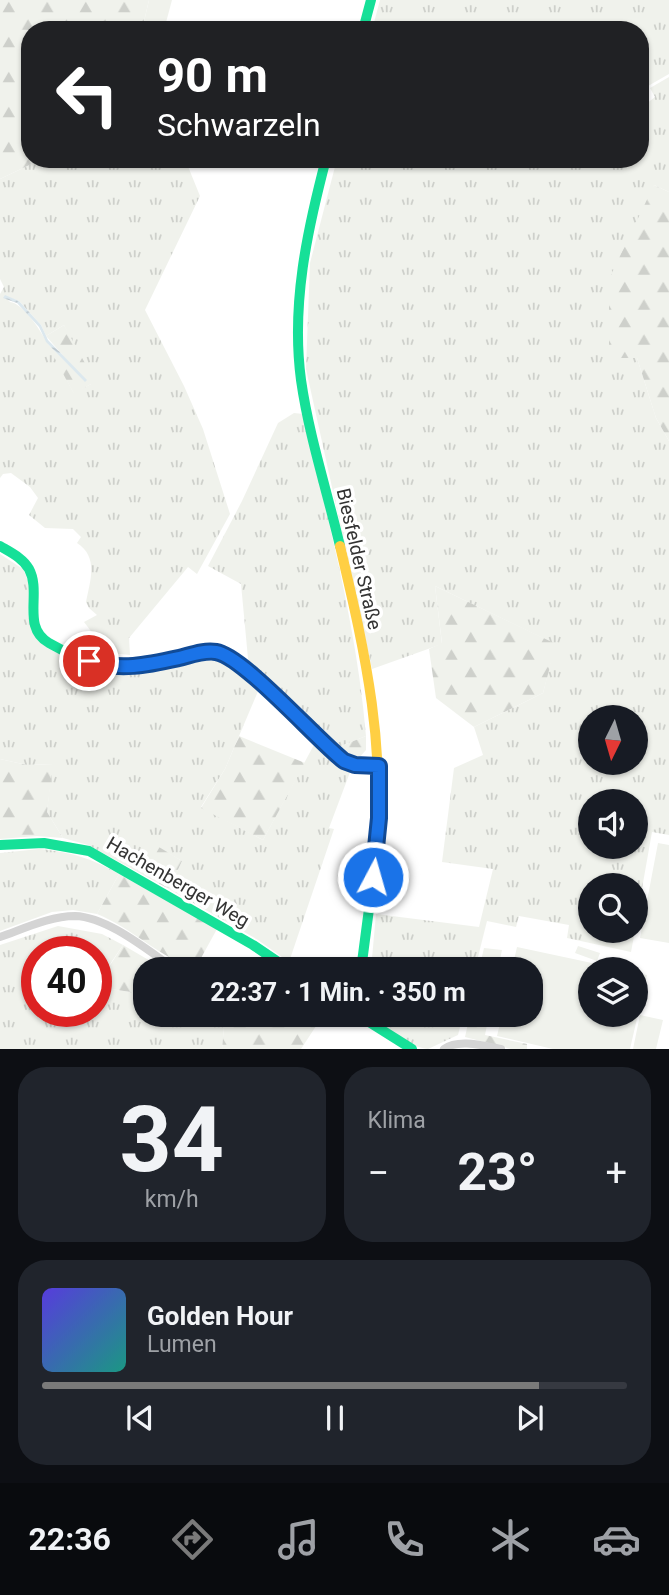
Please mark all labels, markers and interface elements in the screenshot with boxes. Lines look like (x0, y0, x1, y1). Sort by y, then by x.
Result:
text: 90 m (157, 47, 268, 104)
icon: left (42, 49, 133, 140)
text: Schwarzeln (157, 106, 321, 144)
street label: Biesfelder Straße (332, 486, 386, 632)
pin (59, 631, 119, 691)
icon: arrive (70, 642, 108, 680)
north arrow (578, 705, 648, 775)
map controls (578, 705, 648, 1027)
button: sound (578, 789, 648, 859)
street label: Hachenberger Weg (102, 832, 254, 932)
position arrow (336, 840, 410, 914)
button: search (578, 873, 648, 943)
speed limit sign: 40 (21, 936, 112, 1027)
button: layers (578, 957, 648, 1027)
text: 22:37 · 1 Min. · 350 m (210, 977, 466, 1007)
text: 34 (120, 1087, 224, 1193)
text: Klima (368, 1107, 426, 1134)
text: 23° (457, 1142, 537, 1203)
text: − (368, 1151, 389, 1195)
text: + (605, 1151, 627, 1195)
text: km/h (145, 1186, 199, 1213)
text: Golden Hour (147, 1301, 293, 1331)
text: Lumen (147, 1331, 217, 1358)
icon: previous (121, 1399, 159, 1437)
icon: pause (316, 1399, 354, 1437)
icon: next (511, 1399, 549, 1437)
icon: directions (168, 1515, 217, 1564)
icon: music (274, 1515, 323, 1564)
icon: phone (380, 1515, 429, 1564)
icon: climate (486, 1515, 535, 1564)
icon: car (592, 1515, 641, 1564)
text: 22:36 (28, 1520, 111, 1558)

